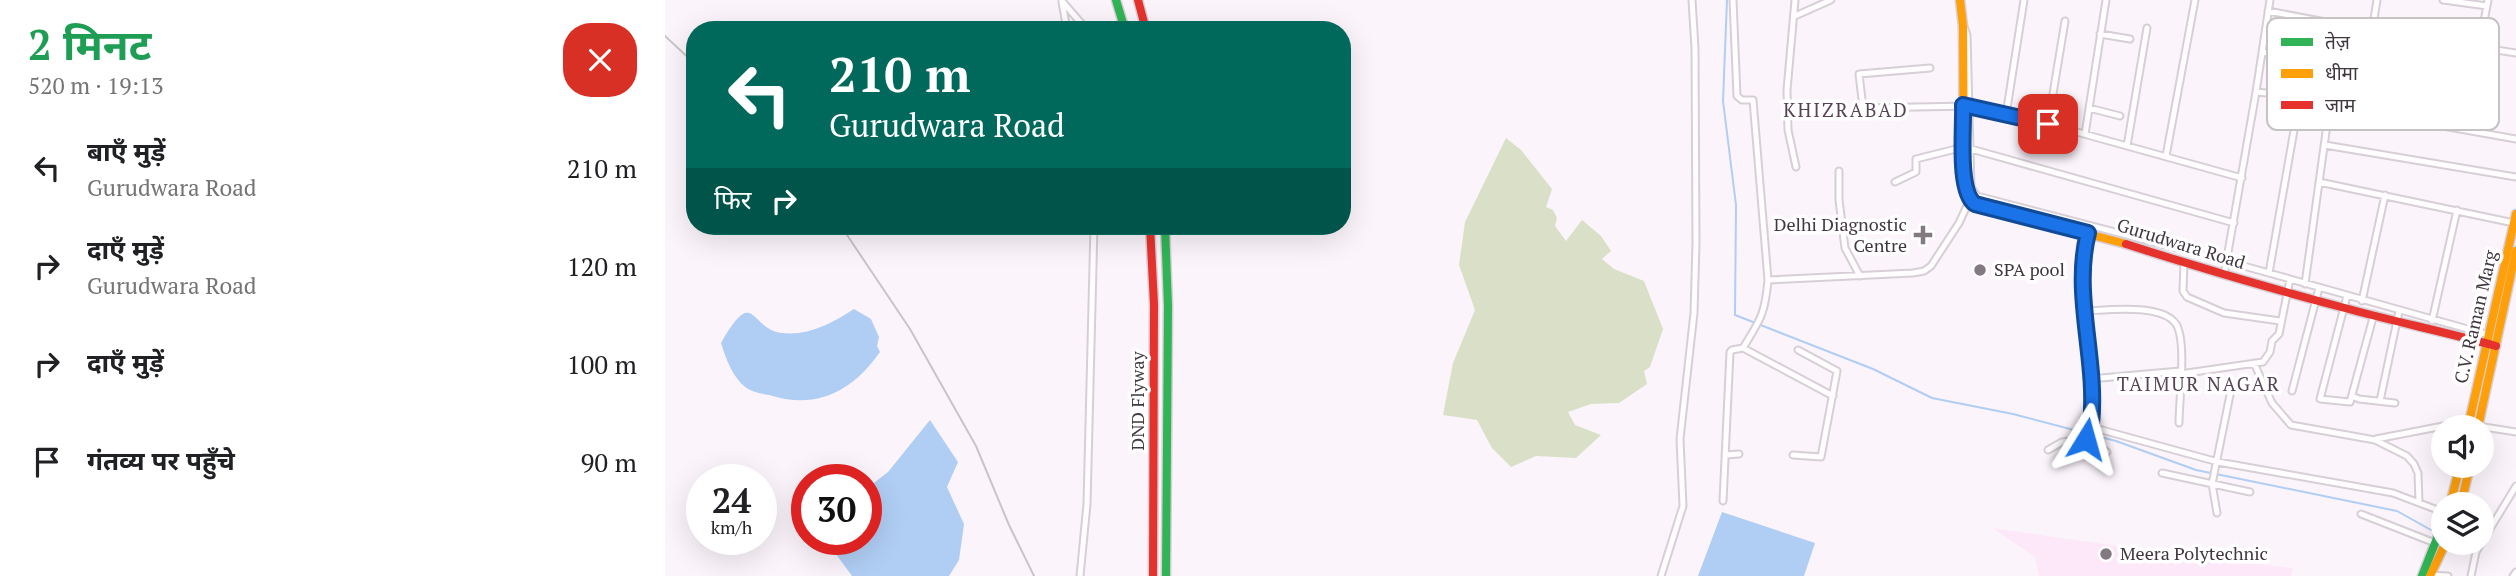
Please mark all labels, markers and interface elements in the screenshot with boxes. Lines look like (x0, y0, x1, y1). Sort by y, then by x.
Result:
text: 2 मिनट (28, 16, 151, 72)
legend (2267, 18, 2499, 130)
button: close (563, 23, 637, 97)
text: तेज़ (2325, 29, 2351, 54)
text: 210 m (829, 41, 971, 106)
icon: left (714, 49, 805, 140)
text: धीमा (2325, 60, 2359, 85)
text: 520 m · 19:13 (28, 70, 163, 101)
text: जाम (2325, 92, 2356, 117)
pin (2018, 94, 2078, 154)
district label: KHIZRABAD (1783, 97, 1909, 122)
text: Gurudwara Road (829, 104, 1065, 146)
icon: arrive (2029, 105, 2067, 143)
text: बाएँ मुड़ें (87, 134, 165, 168)
icon: left (28, 149, 66, 187)
text: 210 m (567, 151, 637, 185)
text: Gurudwara Road (87, 172, 257, 203)
text: फिर (714, 182, 751, 216)
icon: right (765, 182, 803, 220)
place label: Delhi Diagnostic Centre (1774, 212, 1907, 257)
street label: Gurudwara Road (2114, 212, 2248, 274)
marker: Delhi Diagnostic Centre (1913, 225, 1933, 245)
text: दाएँ मुड़ें (87, 232, 164, 266)
icon: right (28, 247, 66, 285)
street label: C.V. Raman Marg (2448, 247, 2502, 386)
text: 120 m (567, 249, 637, 283)
place label: SPA pool (1994, 257, 2065, 281)
marker: SPA pool (1972, 262, 1988, 278)
text: Gurudwara Road (87, 270, 257, 301)
icon: right (28, 345, 66, 383)
text: दाएँ मुड़ें (87, 345, 164, 379)
text: 100 m (567, 347, 637, 381)
street label: DND Flyway (1125, 351, 1149, 451)
district label: TAIMUR NAGAR (2117, 371, 2281, 396)
position arrow (2049, 402, 2123, 476)
map controls (2431, 415, 2494, 555)
button: sound (2431, 415, 2494, 478)
icon: arrive (28, 443, 66, 481)
text: गंतव्य पर पहुँचे (87, 443, 235, 477)
text: 90 m (581, 445, 637, 479)
speed limit sign: 30 (791, 464, 882, 555)
text: 24 (712, 477, 751, 523)
button: layers (2431, 492, 2494, 555)
text: km/h (711, 515, 752, 539)
place label: Meera Polytechnic (2120, 541, 2268, 565)
marker: Meera Polytechnic (2098, 546, 2114, 562)

